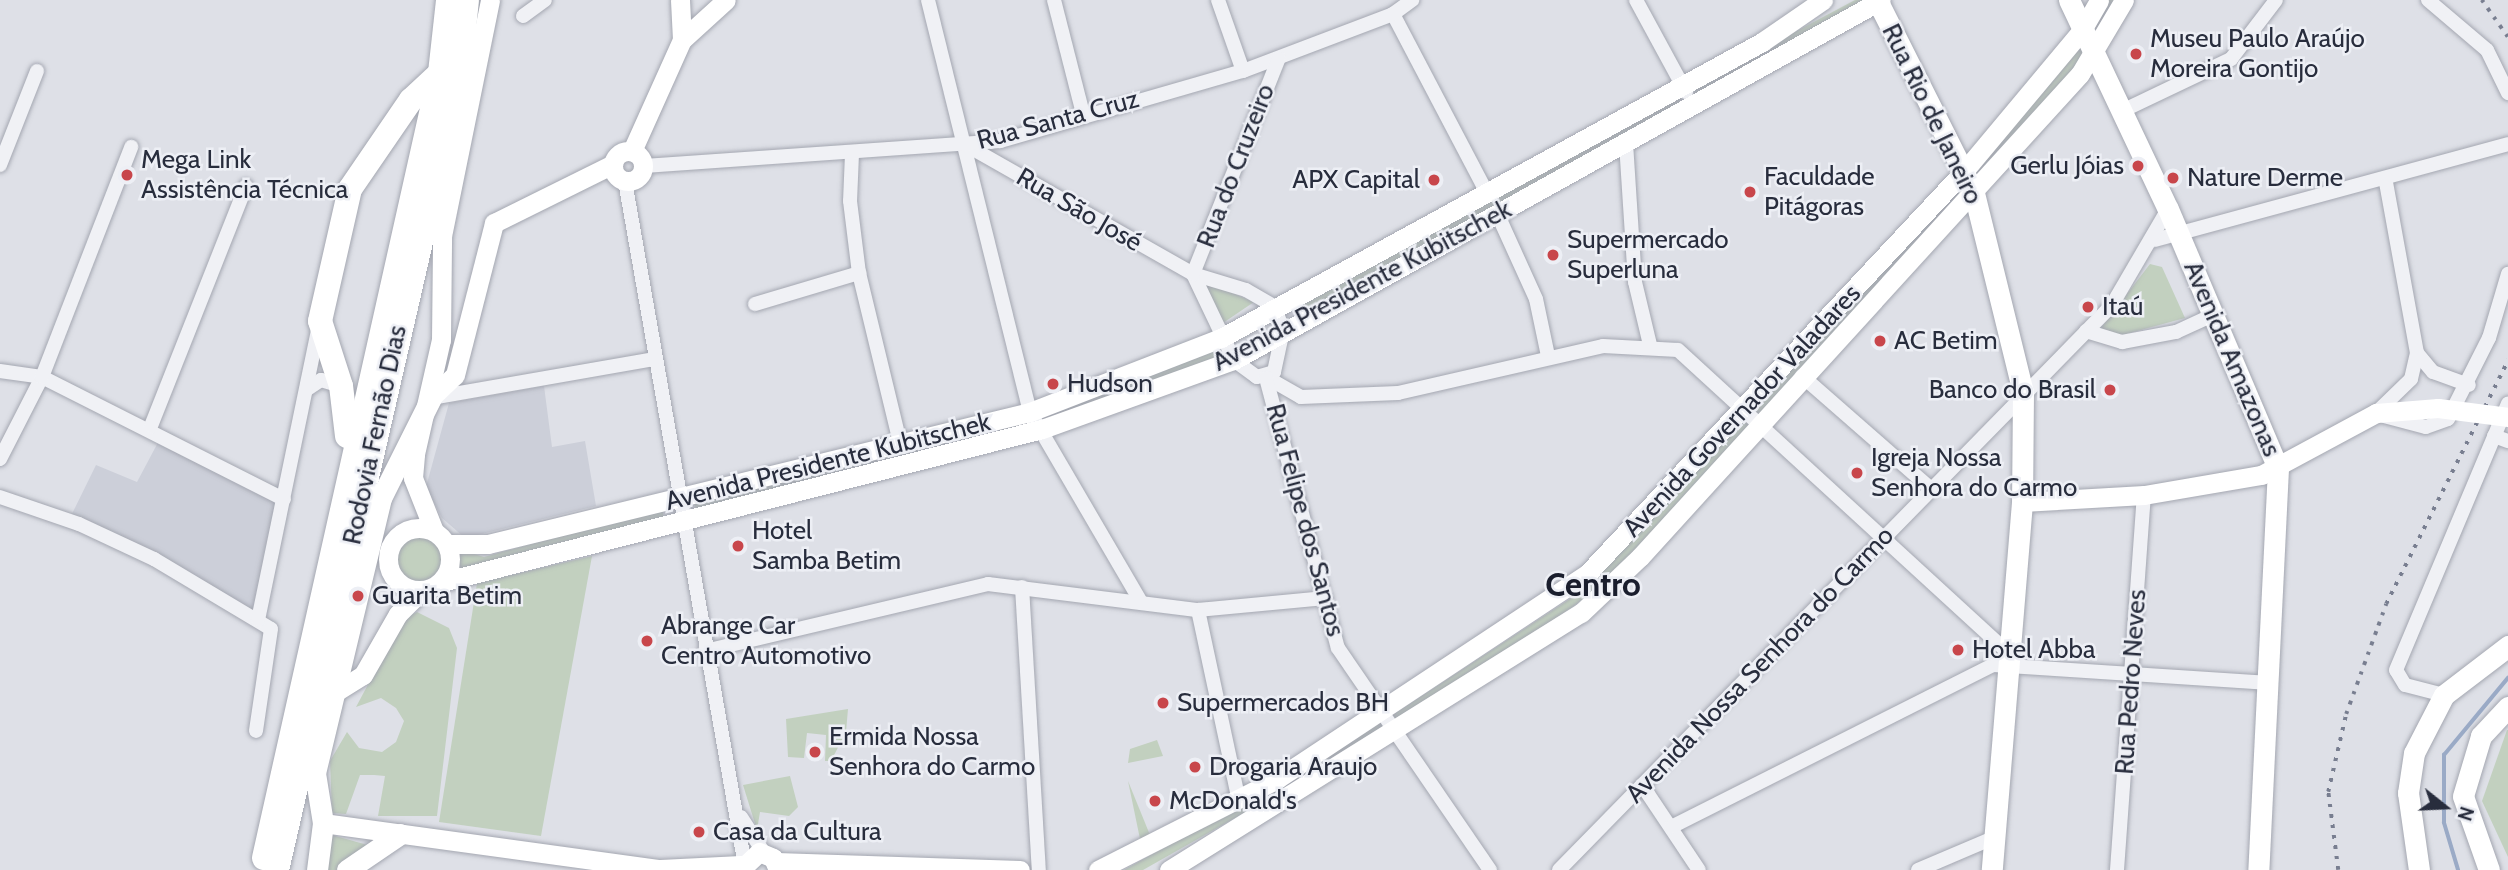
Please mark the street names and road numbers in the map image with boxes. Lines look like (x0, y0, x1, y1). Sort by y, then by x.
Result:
street label: Rua Rio de Janeiro (1875, 19, 1989, 209)
street label: Rua do Cruzeiro (1191, 80, 1281, 252)
street label: Rua Santa Cruz (974, 83, 1142, 157)
street label: Rua São José (1011, 162, 1147, 258)
street label: Avenida Presidente Kubitschek (1207, 194, 1517, 378)
street label: Avenida Amazonas (2177, 257, 2287, 461)
street label: Avenida Governador Valadares (1617, 278, 1867, 544)
street label: Rodovia Fernão Dias (337, 323, 413, 547)
street label: Rua Felipe dos Santos (1259, 400, 1351, 640)
street label: Avenida Presidente Kubitschek (662, 406, 994, 518)
street label: Avenida Nossa Senhora do Carmo (1620, 520, 1900, 810)
street label: Rua Pedro Neves (2109, 588, 2153, 776)

